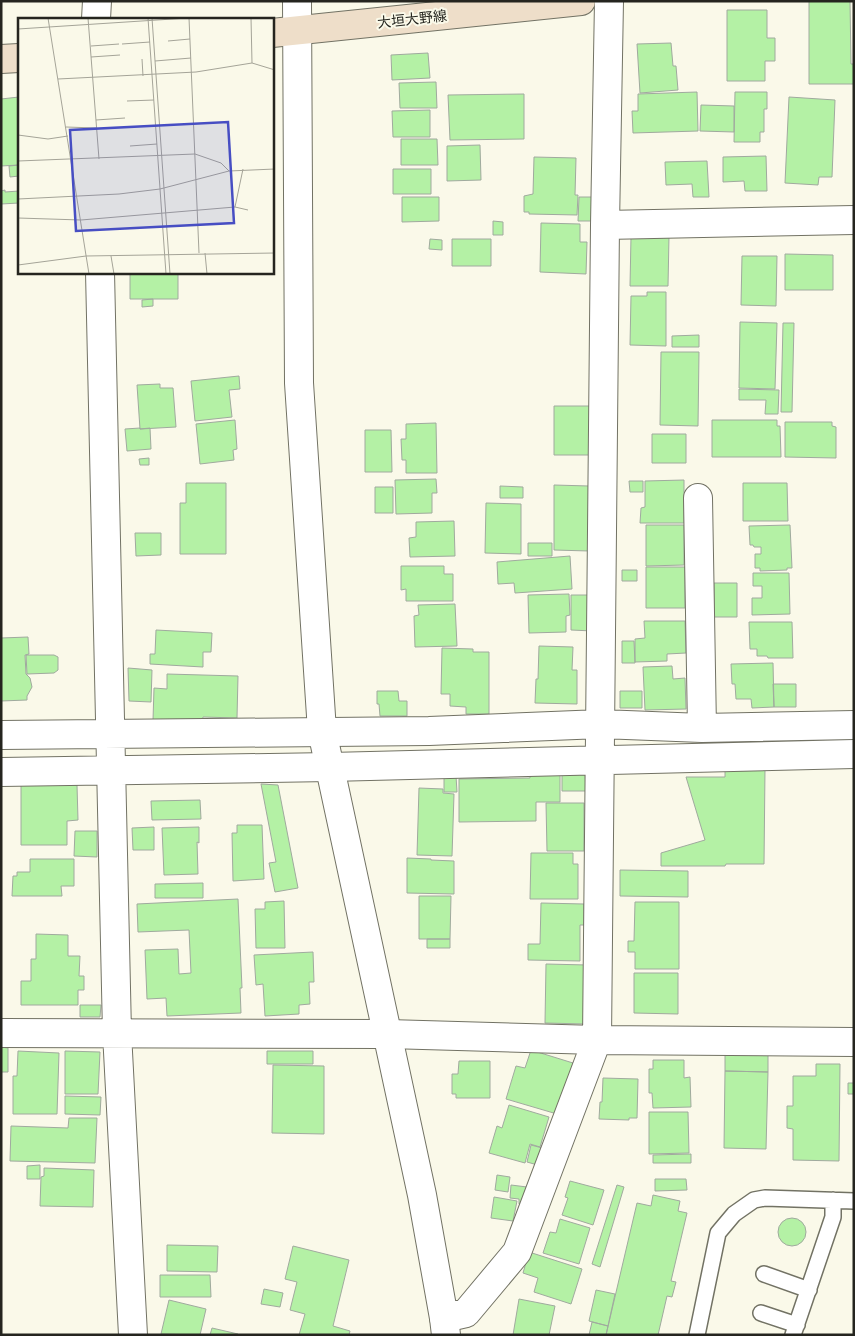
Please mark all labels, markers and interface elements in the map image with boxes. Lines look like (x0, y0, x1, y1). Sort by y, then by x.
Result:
street label: 大垣大野線 (376, 5, 448, 32)
inset map (18, 18, 274, 274)

